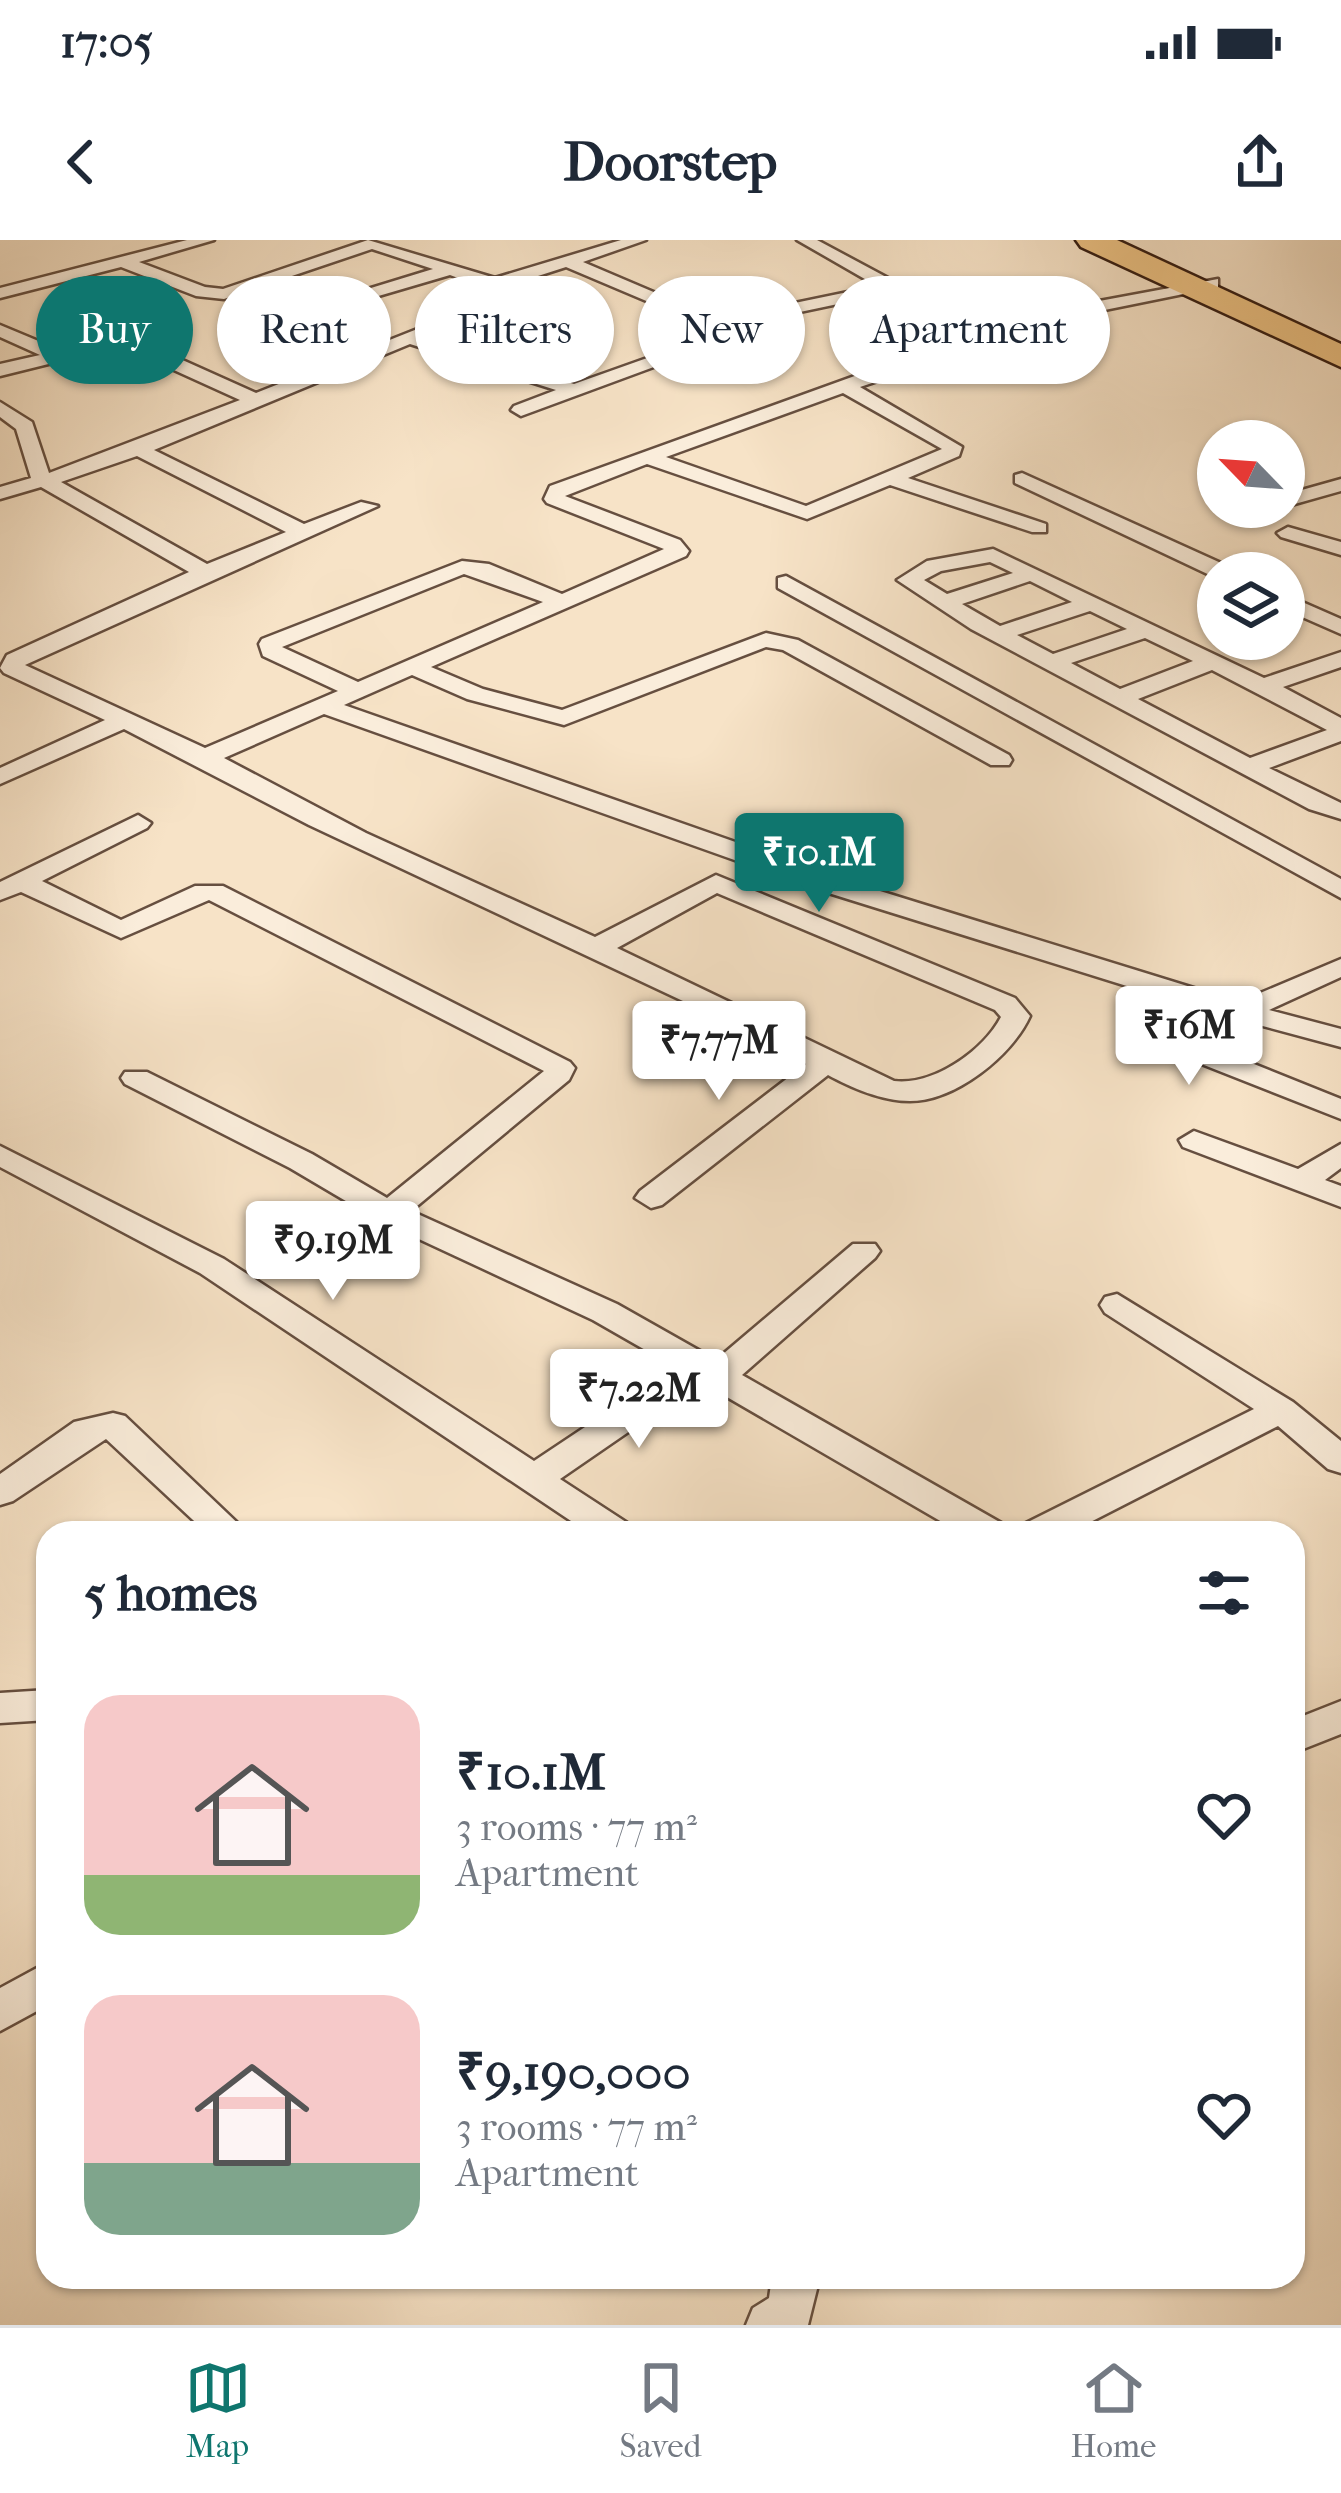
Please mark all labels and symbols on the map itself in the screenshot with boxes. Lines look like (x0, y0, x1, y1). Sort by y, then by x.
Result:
north arrow (1197, 420, 1305, 528)
pin: ₹10.1M (721, 813, 917, 915)
pin: ₹16M (1118, 986, 1260, 1088)
pin: ₹7.77M (621, 1001, 817, 1103)
pin: ₹9.19M (235, 1201, 431, 1303)
pin: ₹7.22M (541, 1349, 737, 1451)

